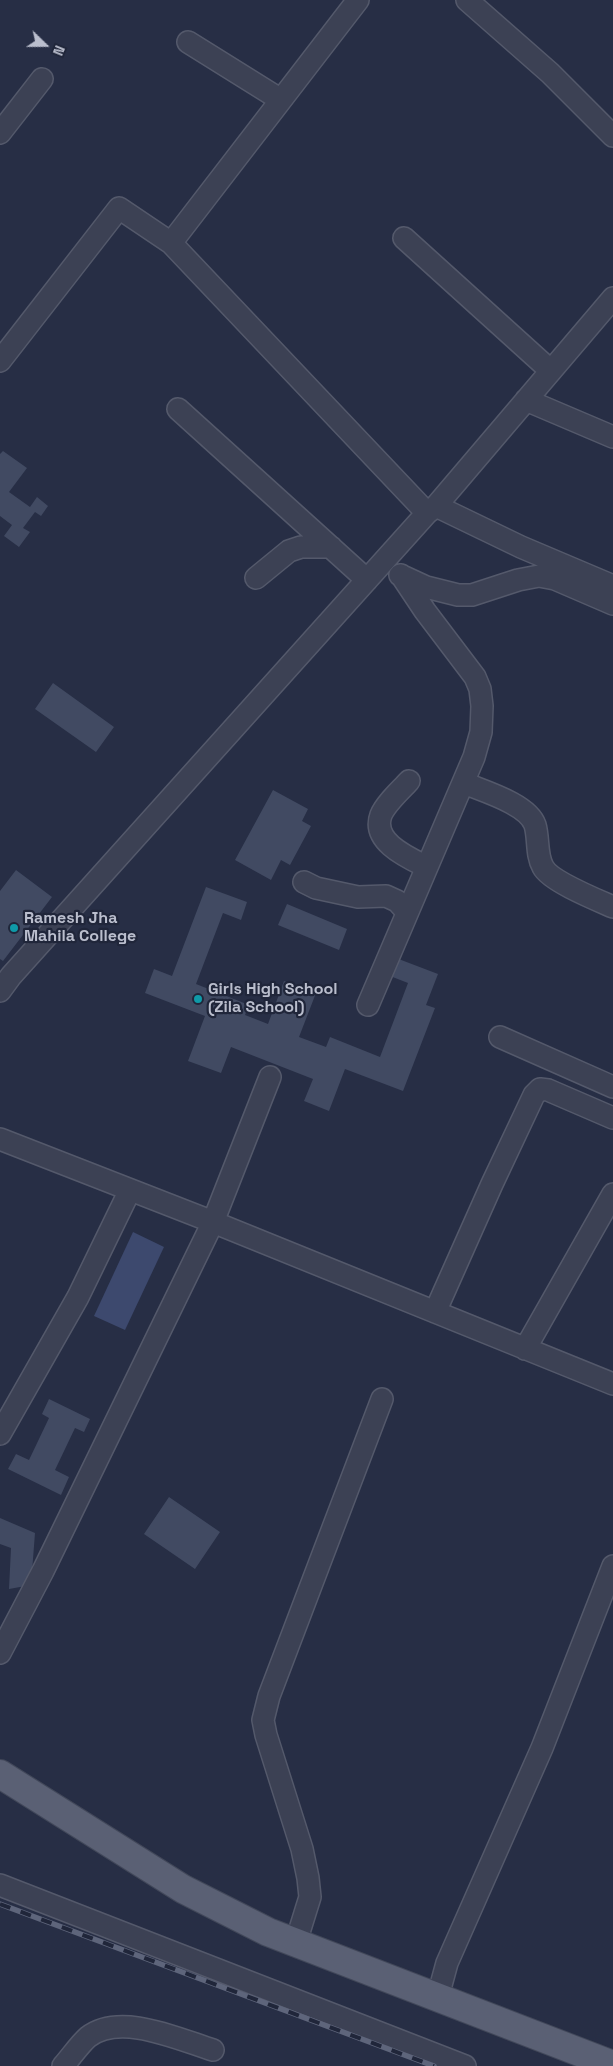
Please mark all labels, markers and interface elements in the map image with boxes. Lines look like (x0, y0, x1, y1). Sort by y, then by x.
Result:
north arrow (20, 20, 70, 70)
text: N (49, 43, 69, 58)
place label: Ramesh Jha Mahila College (24, 909, 136, 947)
marker: Ramesh Jha Mahila College (8, 922, 20, 934)
place label: Girls High School (Zila School) (208, 980, 338, 1018)
marker: Girls High School (Zila School) (192, 993, 204, 1005)

